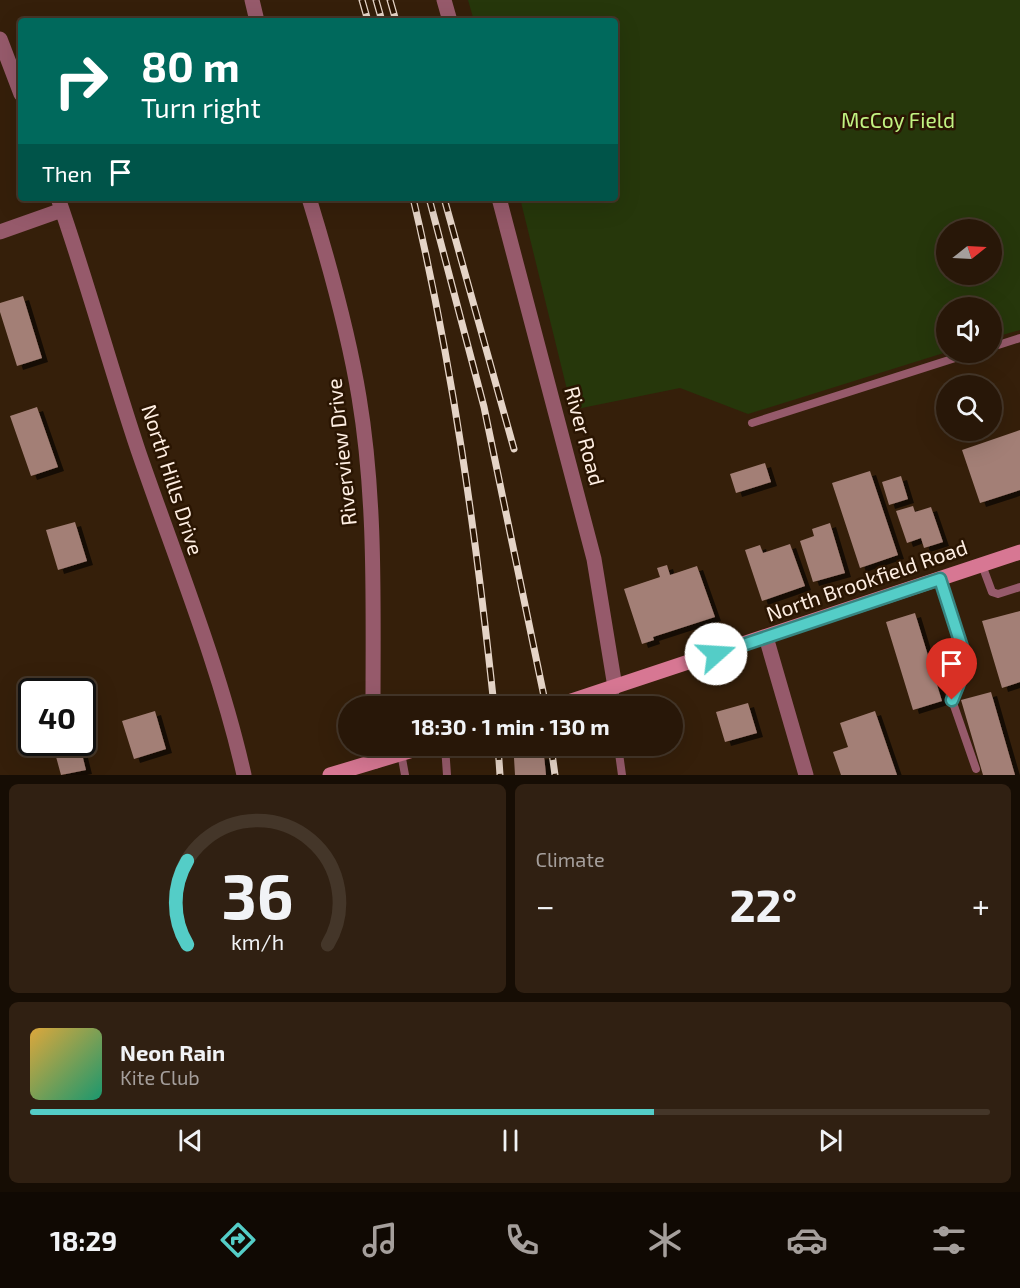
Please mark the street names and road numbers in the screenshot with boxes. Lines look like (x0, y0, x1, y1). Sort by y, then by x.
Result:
street label: Riverview Drive (320, 377, 361, 527)
street label: River Road (560, 383, 611, 488)
street label: North Hills Drive (137, 401, 210, 558)
street label: North Brookfield Road (763, 533, 970, 626)

